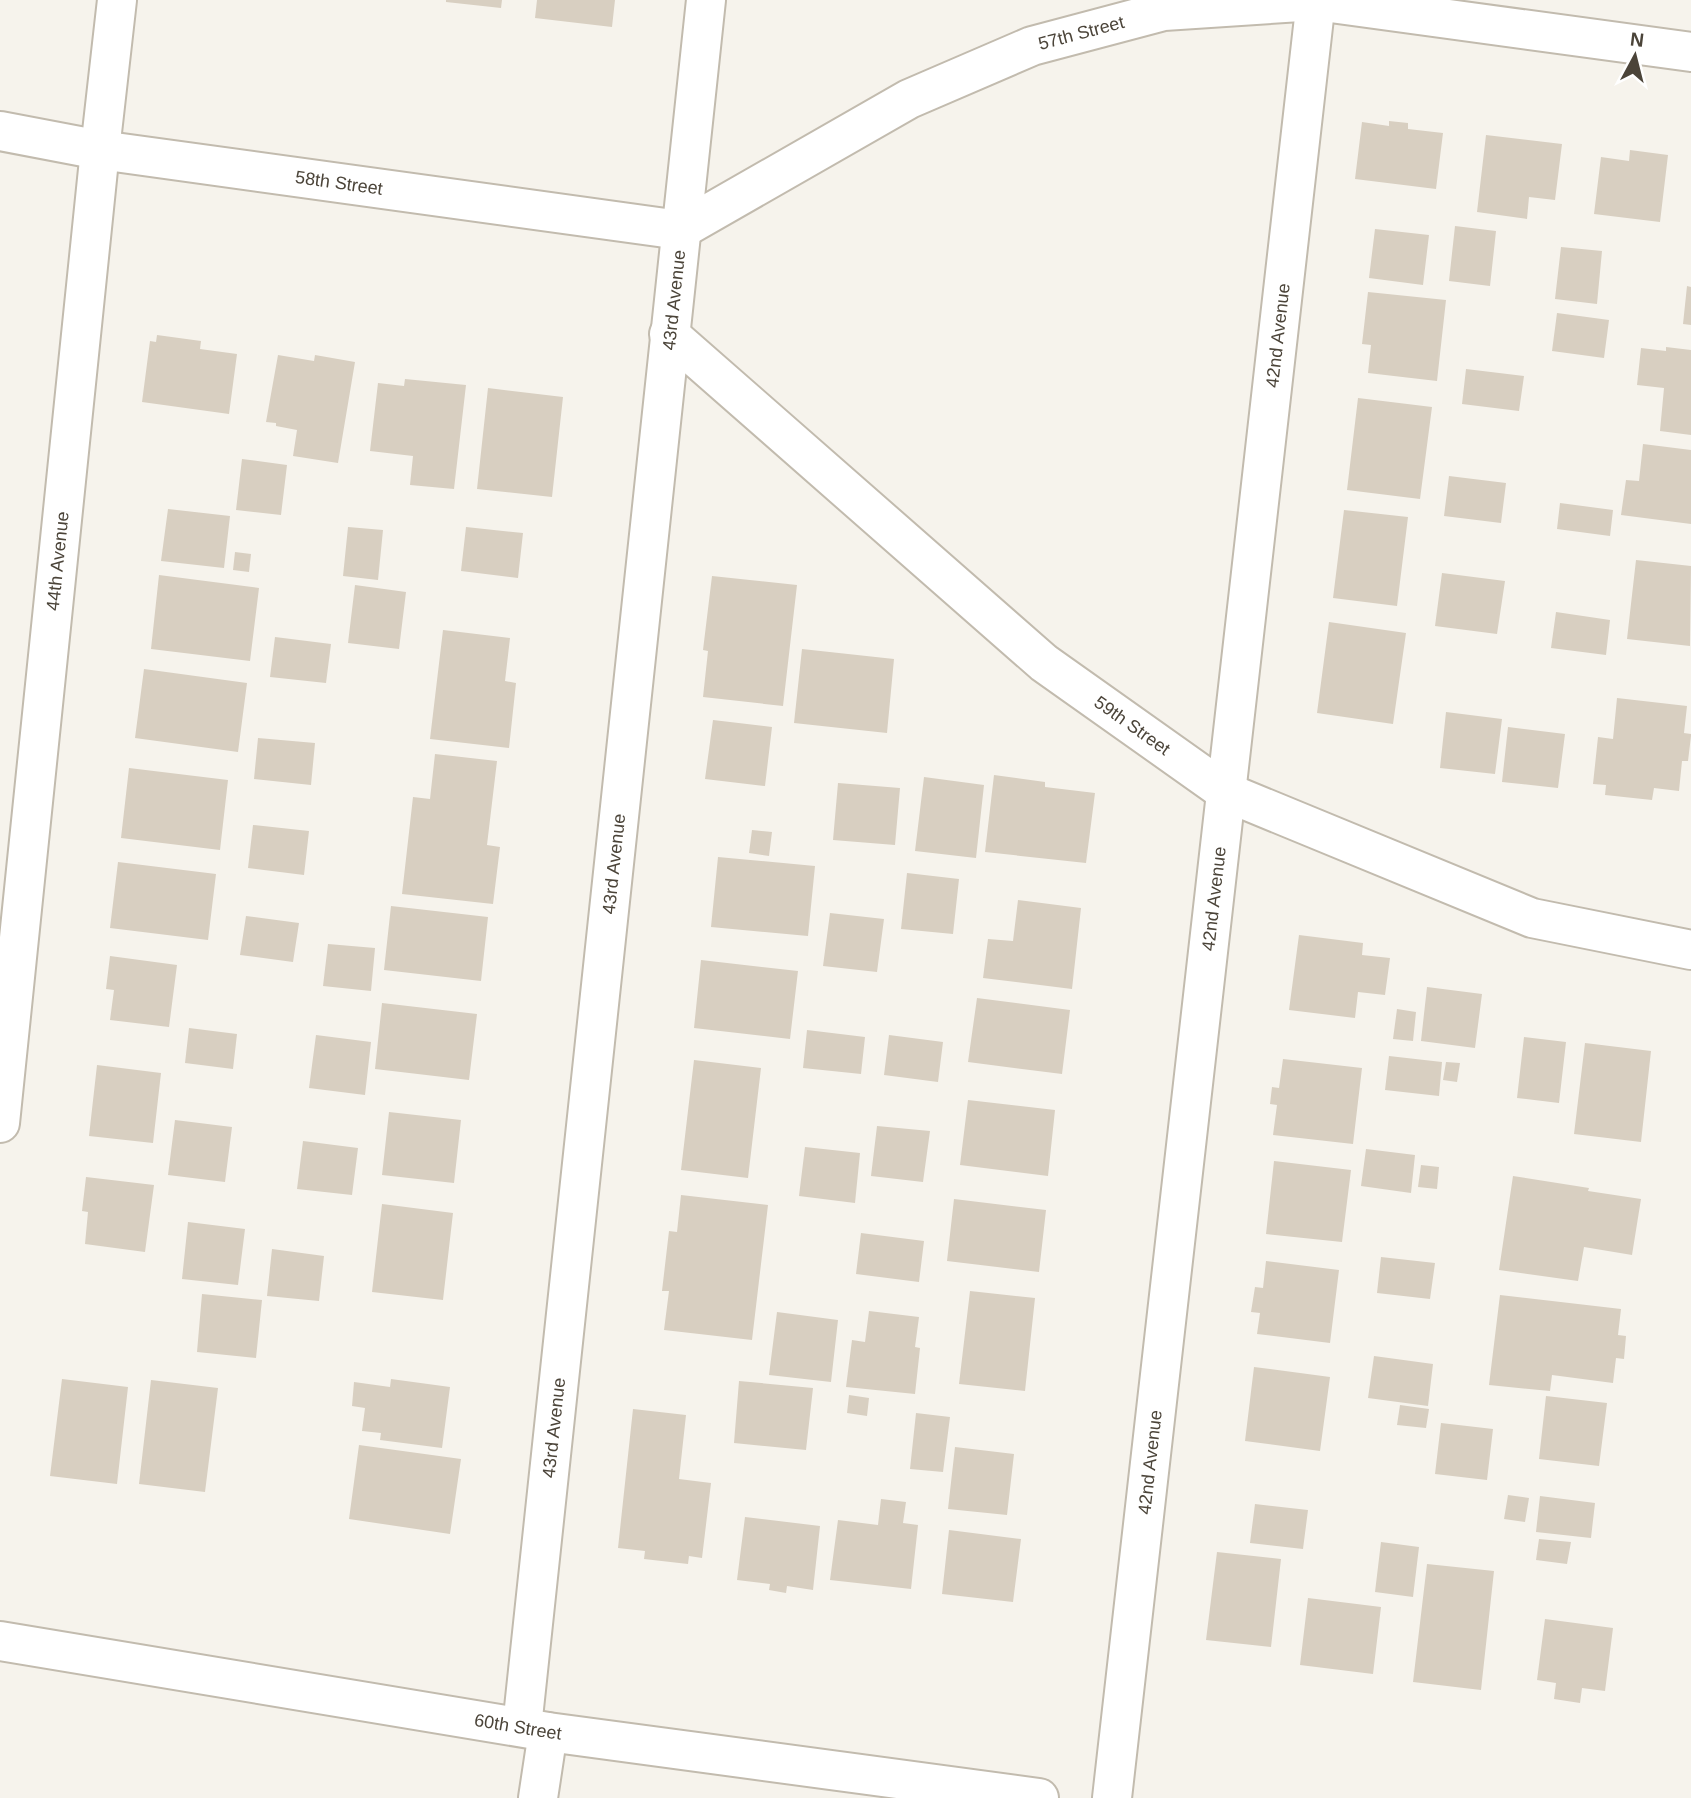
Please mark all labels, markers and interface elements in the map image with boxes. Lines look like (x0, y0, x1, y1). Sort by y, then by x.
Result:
street label: 57th Street (1036, 12, 1126, 54)
north arrow (1600, 21, 1670, 91)
text: N (1629, 28, 1645, 51)
street label: 58th Street (294, 167, 384, 199)
street label: 43rd Avenue (659, 249, 689, 351)
street label: 42nd Avenue (1262, 282, 1294, 389)
street label: 44th Avenue (43, 510, 73, 612)
street label: 59th Street (1090, 692, 1174, 759)
street label: 43rd Avenue (599, 813, 629, 915)
street label: 42nd Avenue (1198, 846, 1230, 952)
street label: 43rd Avenue (539, 1377, 569, 1479)
street label: 42nd Avenue (1134, 1409, 1166, 1515)
street label: 60th Street (473, 1710, 563, 1744)

